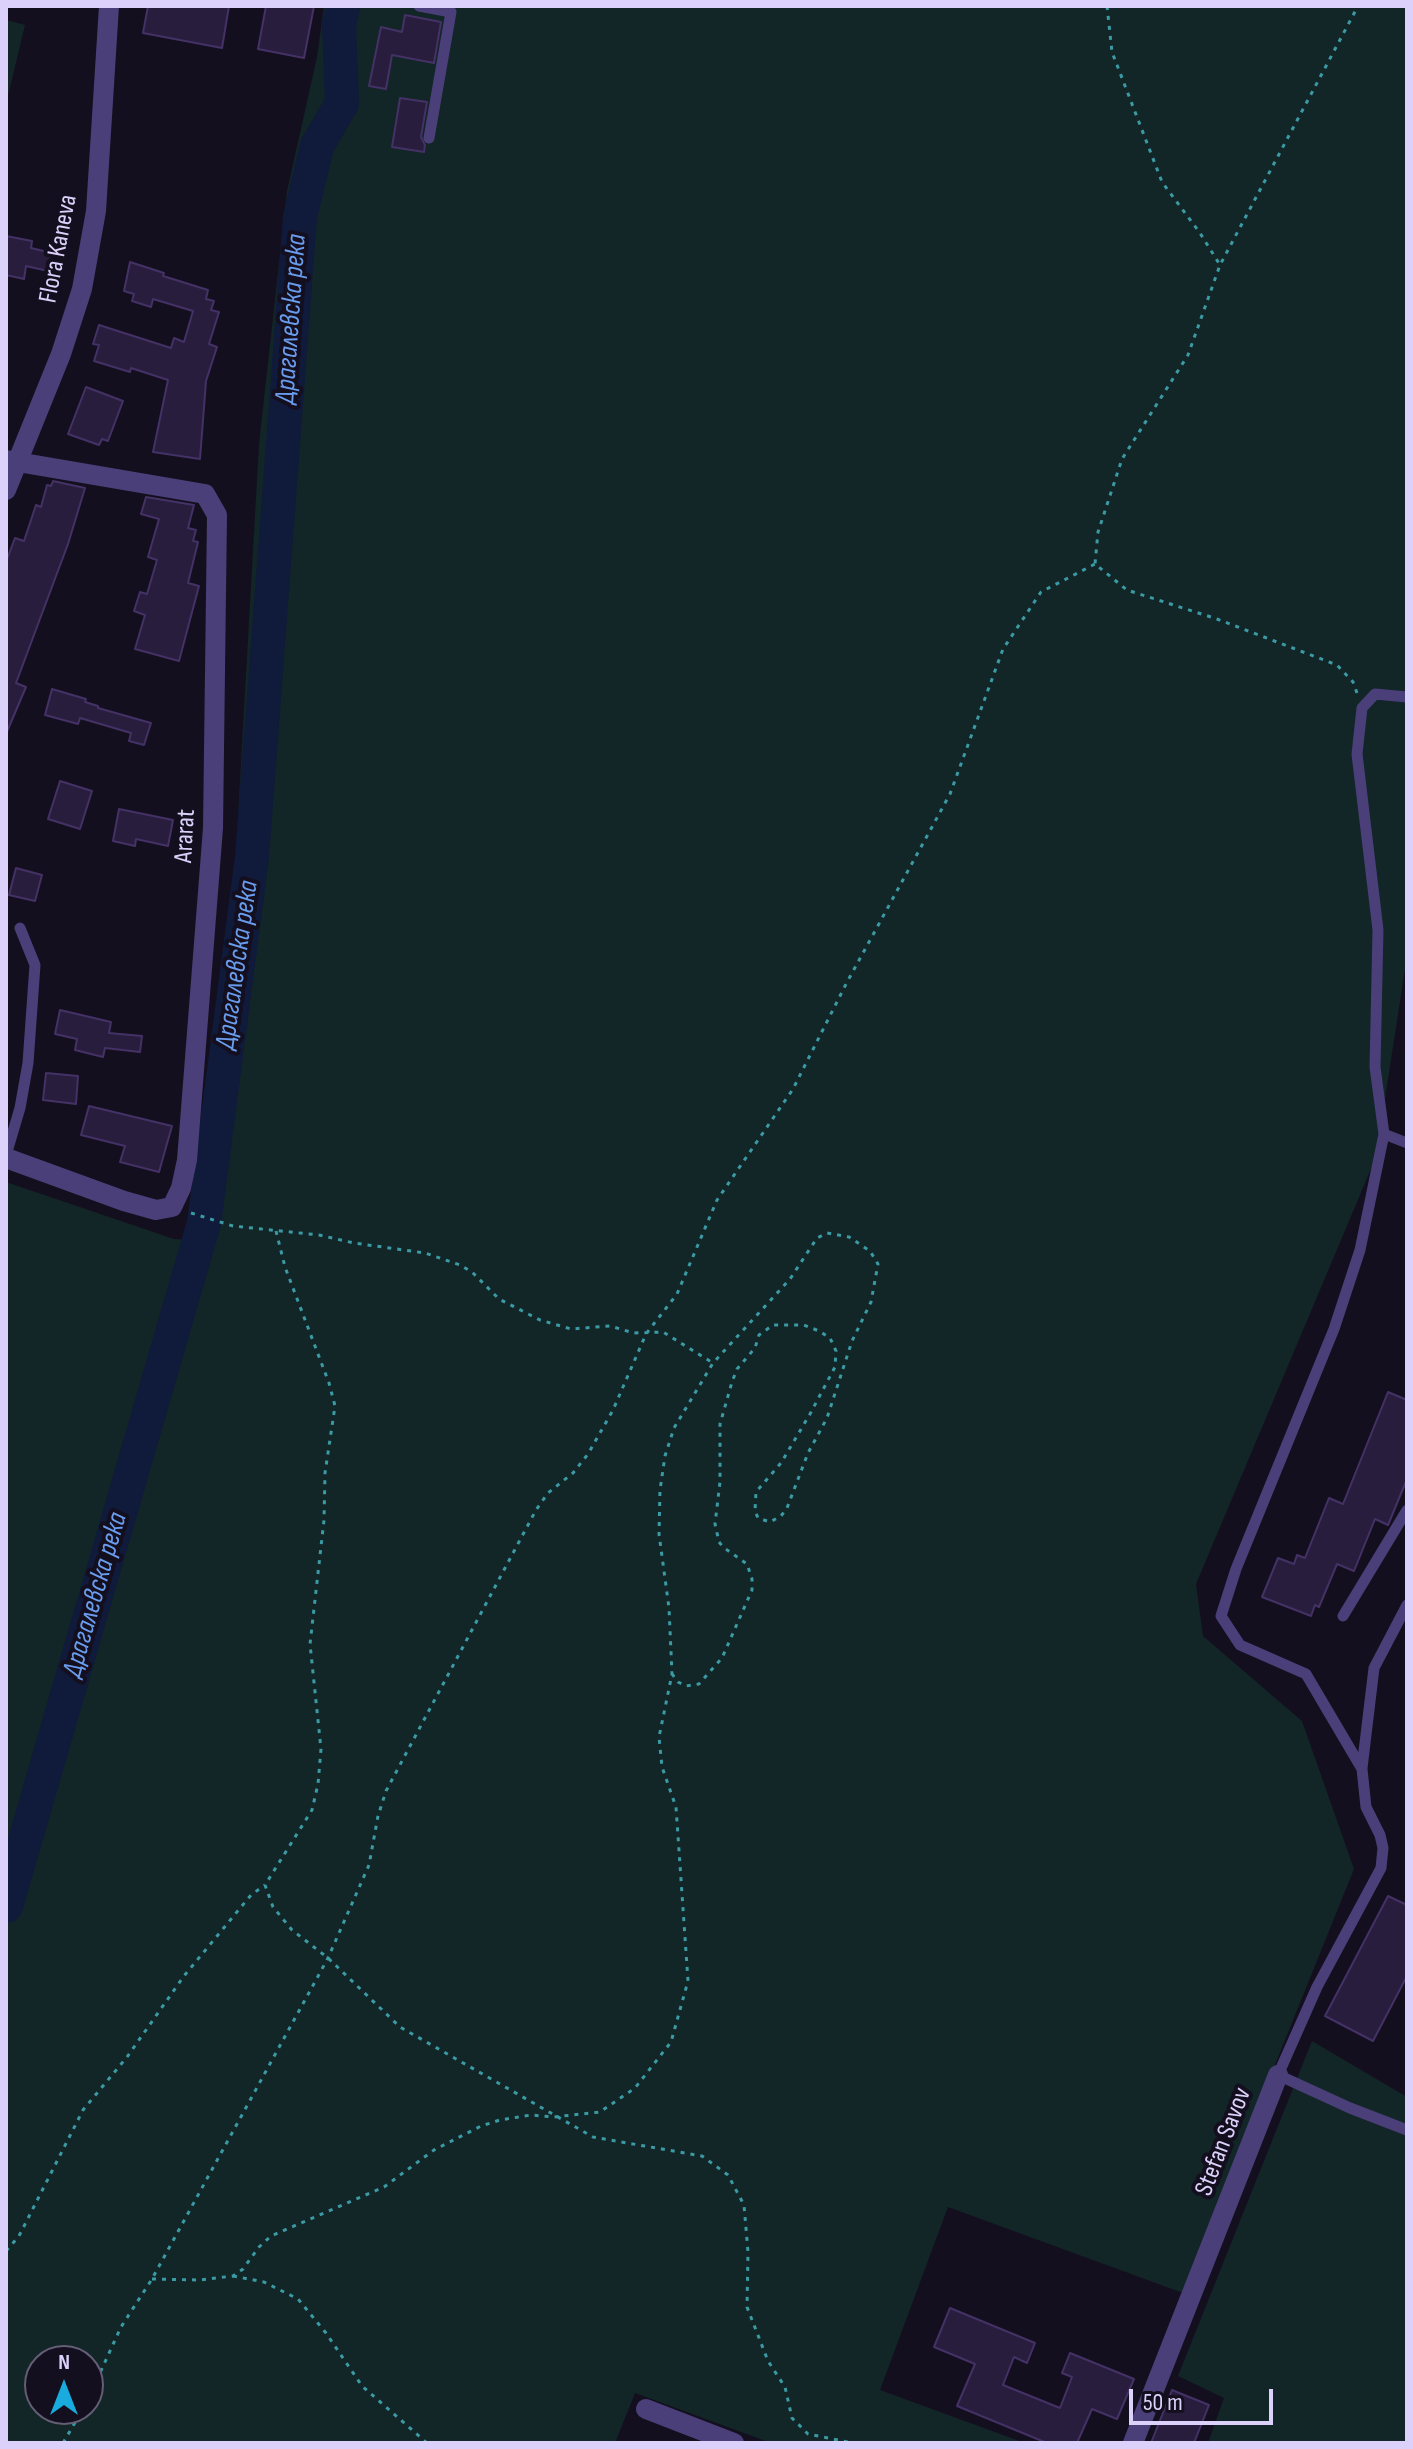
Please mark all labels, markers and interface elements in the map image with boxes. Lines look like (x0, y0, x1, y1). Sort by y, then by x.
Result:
street label: Flora Kaneva (33, 192, 85, 306)
water label: Драгалевска река (269, 233, 315, 405)
street label: Ararat (169, 808, 203, 864)
water label: Драгалевска река (210, 879, 266, 1051)
water label: Драгалевска река (56, 1509, 136, 1681)
street label: Stefan Savov (1189, 2084, 1259, 2200)
north arrow (24, 2345, 104, 2425)
text: N (58, 2349, 70, 2376)
scale bar (1133, 2373, 1277, 2423)
text: 50 m (1143, 2388, 1183, 2417)

